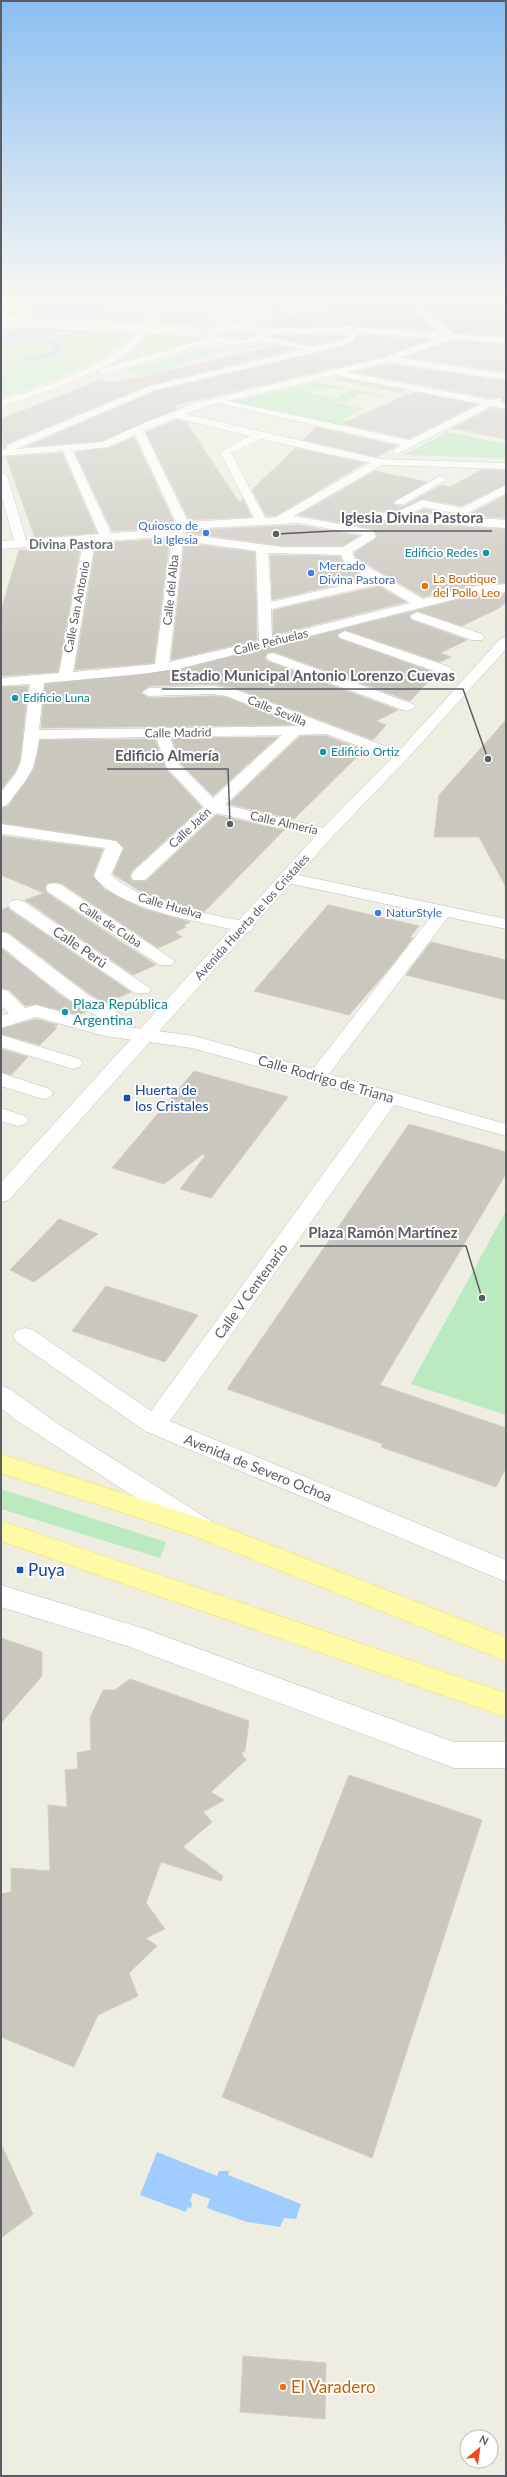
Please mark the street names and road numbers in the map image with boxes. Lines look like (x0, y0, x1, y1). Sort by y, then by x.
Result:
street label: Calle del Alba (159, 554, 182, 626)
street label: Calle San Antonio (60, 560, 93, 654)
street label: Calle Peñuelas (232, 625, 310, 658)
street label: Calle Sevilla (245, 692, 309, 729)
street label: Calle Madrid (145, 724, 211, 741)
street label: Calle Jaén (165, 804, 214, 851)
street label: Calle Almería (249, 807, 319, 838)
street label: Avenida Huerta de los Cristales (191, 851, 312, 983)
street label: Calle Huelva (136, 889, 204, 922)
street label: Calle de Cuba (76, 899, 145, 951)
street label: Calle Perú (50, 922, 111, 971)
street label: Calle Rodrigo de Triana (256, 1051, 396, 1106)
street label: Calle V Centenario (210, 1240, 291, 1342)
street label: Avenida de Severo Ochoa (182, 1430, 335, 1505)

